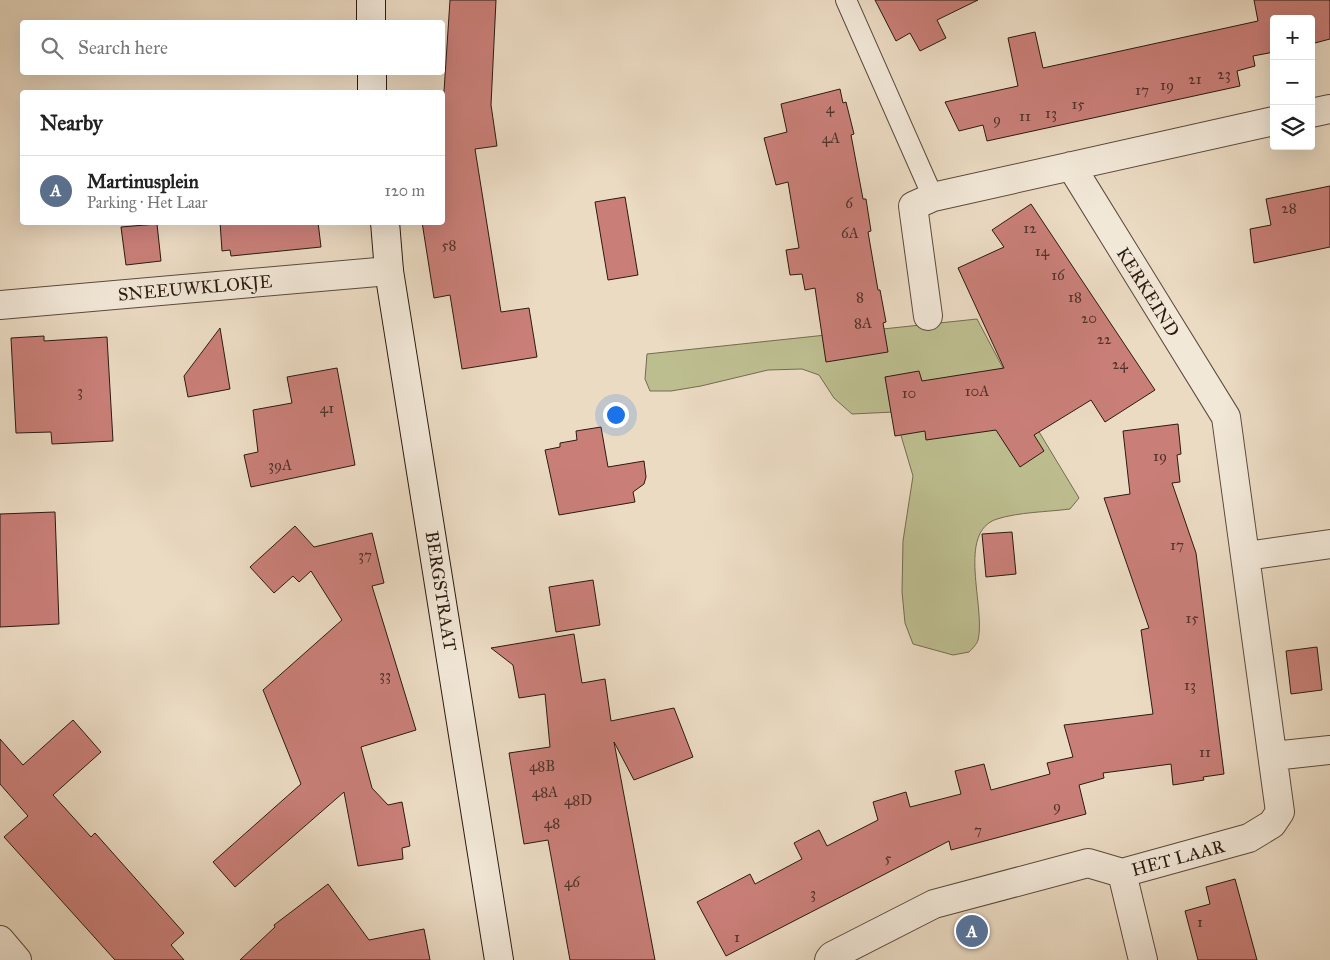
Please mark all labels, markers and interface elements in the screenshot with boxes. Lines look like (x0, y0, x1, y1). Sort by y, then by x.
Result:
map controls (1270, 15, 1315, 150)
button: + (1270, 15, 1315, 60)
search box (20, 20, 445, 75)
icon: search (38, 34, 66, 62)
text: Search here (78, 36, 168, 59)
button: − (1270, 60, 1315, 105)
house number: 23 (1217, 65, 1231, 83)
house number: 21 (1188, 70, 1202, 88)
house number: 19 (1160, 76, 1174, 94)
house number: 17 (1135, 81, 1149, 99)
house number: 15 (1072, 95, 1084, 113)
house number: 4 (826, 99, 835, 117)
house number: 13 (1045, 104, 1057, 122)
button: layers (1270, 105, 1315, 150)
house number: 11 (1019, 107, 1031, 125)
text: Nearby (40, 110, 103, 136)
house number: 9 (993, 110, 1001, 128)
house number: 4A (822, 129, 840, 147)
text: Martinusplein (87, 170, 199, 193)
text: A (51, 181, 61, 200)
text: 120 m (385, 181, 425, 200)
text: Parking · Het Laar (87, 193, 208, 212)
house number: 6 (845, 194, 854, 212)
house number: 28 (1281, 199, 1297, 217)
house number: 12 (1023, 219, 1037, 237)
house number: 6A (841, 224, 859, 242)
house number: 58 (442, 236, 456, 254)
house number: 14 (1035, 242, 1050, 260)
street label: KERKEIND (1112, 243, 1184, 341)
house number: 16 (1051, 266, 1066, 284)
street label: SNEEUWKLOKJE (117, 270, 273, 307)
house number: 8 (856, 288, 864, 306)
house number: 18 (1068, 288, 1082, 306)
house number: 20 (1081, 309, 1097, 327)
house number: 8A (854, 314, 872, 332)
house number: 22 (1097, 330, 1112, 348)
house number: 24 (1112, 355, 1129, 373)
house number: 3 (77, 382, 83, 400)
house number: 10A (965, 382, 989, 400)
house number: 10 (902, 384, 916, 402)
house number: 41 (320, 399, 334, 417)
your location (603, 402, 629, 428)
house number: 19 (1153, 447, 1167, 465)
house number: 39A (268, 456, 292, 474)
street label: BERGSTRAAT (421, 529, 461, 653)
house number: 17 (1170, 536, 1184, 554)
house number: 37 (358, 546, 372, 564)
house number: 15 (1186, 609, 1198, 627)
house number: 33 (379, 666, 391, 684)
house number: 13 (1184, 676, 1196, 694)
house number: 11 (1199, 743, 1211, 761)
house number: 48B (529, 757, 555, 775)
house number: 48A (532, 783, 558, 801)
house number: 48D (564, 791, 592, 809)
house number: 9 (1053, 797, 1061, 815)
house number: 48 (544, 814, 560, 832)
house number: 7 (974, 821, 982, 839)
street label: HET LAAR (1129, 835, 1228, 881)
house number: 5 (885, 849, 892, 867)
house number: 46 (564, 873, 581, 891)
house number: 3 (810, 884, 816, 902)
pin: A (956, 912, 988, 950)
house number: 1 (1197, 913, 1203, 931)
house number: 1 (734, 928, 740, 946)

